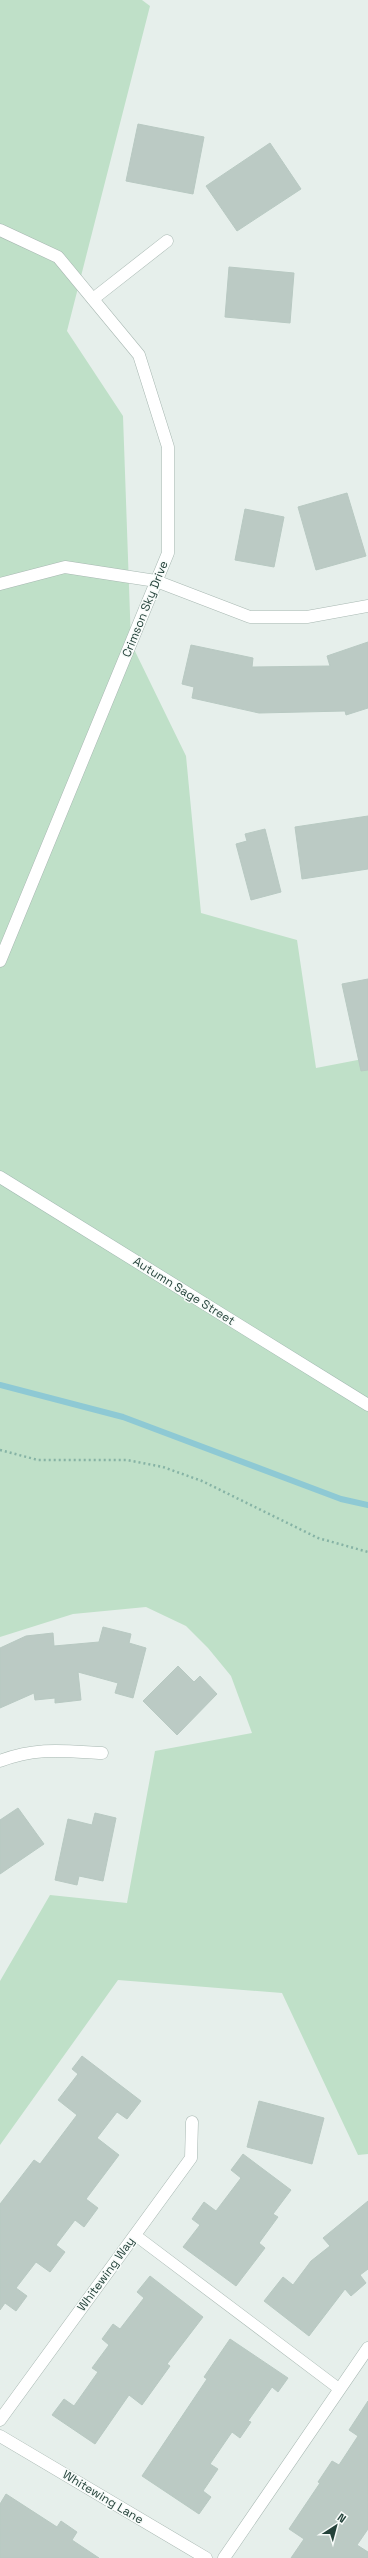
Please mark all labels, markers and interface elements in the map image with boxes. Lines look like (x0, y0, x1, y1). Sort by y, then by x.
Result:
street label: Crimson Sky Drive (118, 558, 172, 660)
street label: Autumn Sage Street (130, 1253, 238, 1329)
street label: Whitewing Way (74, 2234, 138, 2314)
street label: Whitewing Lane (60, 2467, 146, 2527)
north arrow (316, 2506, 356, 2546)
text: N (335, 2510, 349, 2526)

